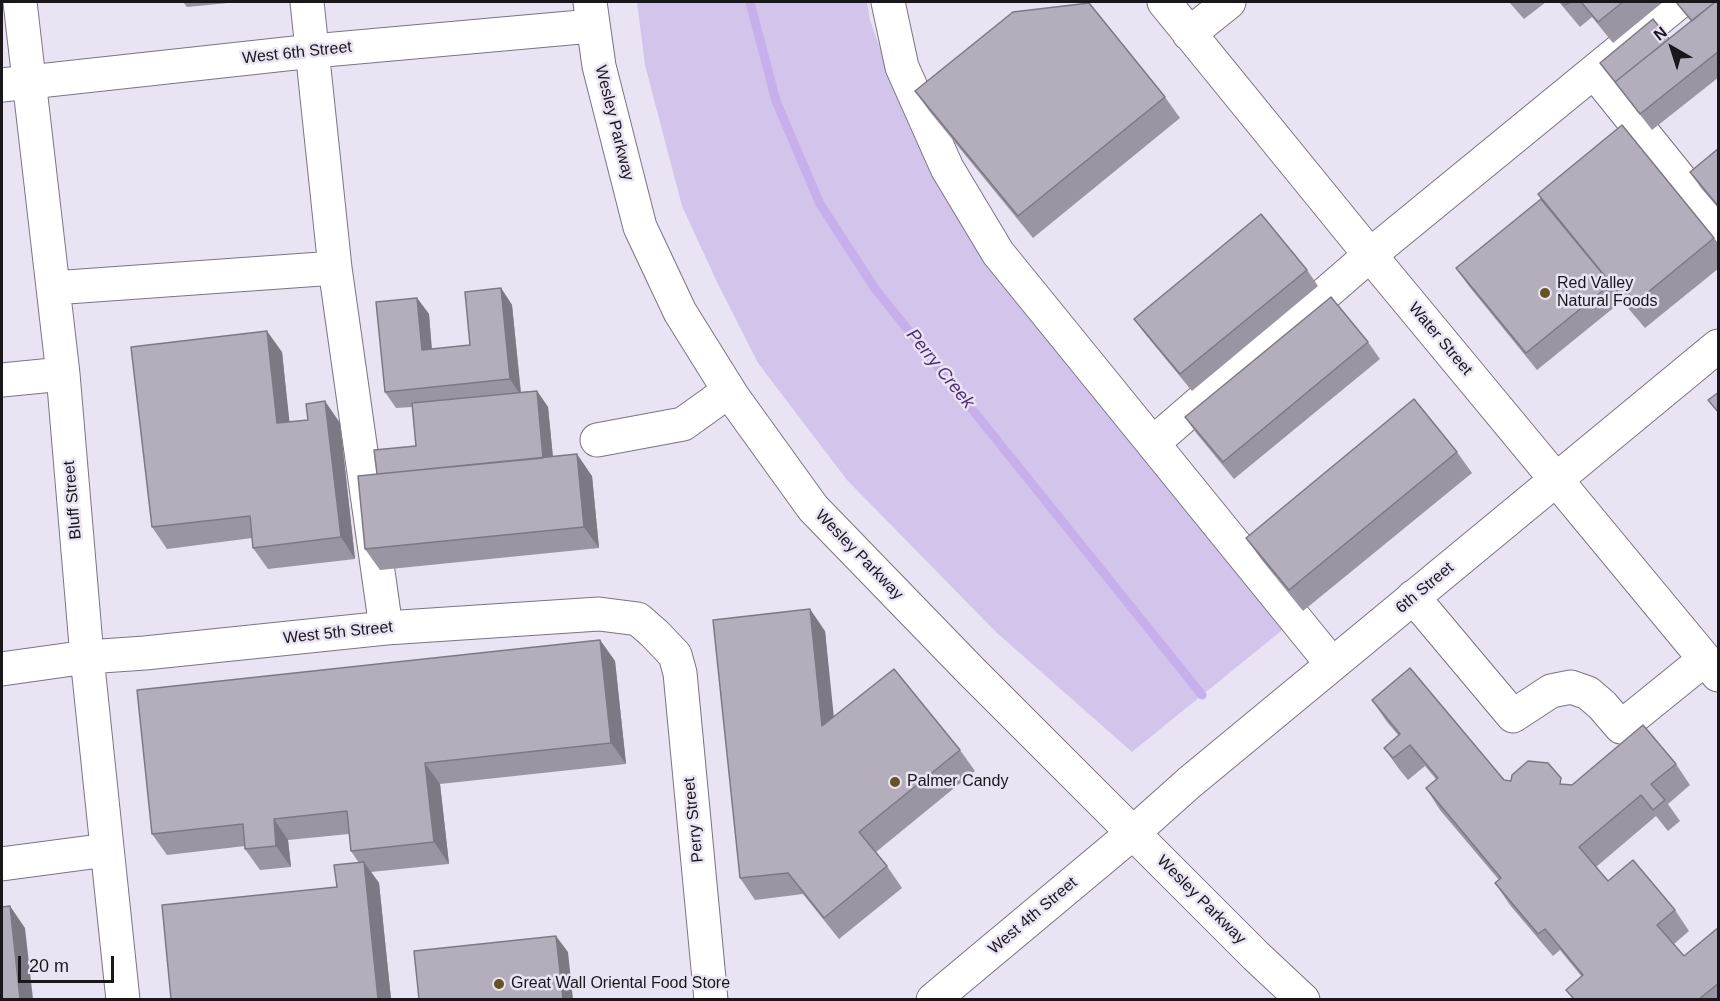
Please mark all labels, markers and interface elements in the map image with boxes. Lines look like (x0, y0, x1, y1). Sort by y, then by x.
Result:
north arrow (1642, 18, 1702, 78)
text: N (1651, 23, 1670, 44)
street label: West 6th Street (241, 38, 353, 68)
street label: Wesley Parkway (590, 63, 638, 183)
place label: Red Valley Natural Foods (1557, 274, 1657, 312)
marker: Red Valley Natural Foods (1538, 286, 1552, 300)
street label: Water Street (1404, 299, 1476, 379)
water label: Perry Creek (901, 325, 979, 413)
street label: Bluff Street (60, 460, 86, 540)
street label: Wesley Parkway (811, 506, 907, 604)
street label: 6th Street (1392, 558, 1458, 618)
street label: West 5th Street (282, 618, 394, 648)
place label: Palmer Candy (907, 772, 1008, 792)
marker: Palmer Candy (888, 775, 902, 789)
street label: Perry Street (680, 777, 708, 863)
street label: Wesley Parkway (1153, 852, 1249, 948)
street label: West 4th Street (985, 873, 1081, 959)
scale bar (21, 944, 117, 982)
text: 20 m (29, 956, 69, 976)
place label: Great Wall Oriental Food Store (511, 974, 730, 994)
marker: Great Wall Oriental Food Store (492, 977, 506, 991)

